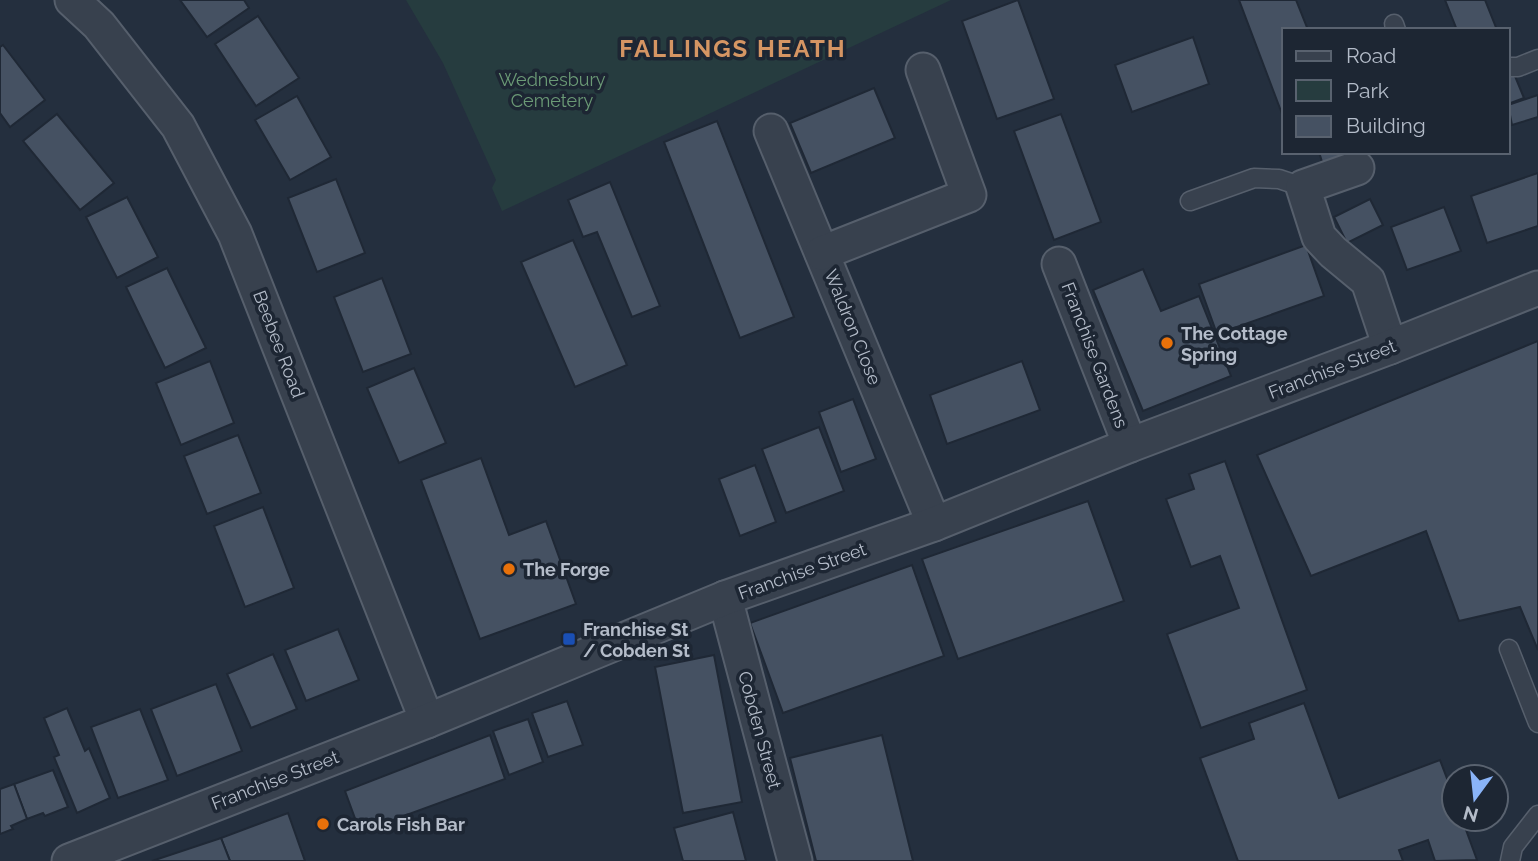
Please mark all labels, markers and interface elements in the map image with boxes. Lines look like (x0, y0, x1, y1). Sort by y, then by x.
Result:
legend (1282, 28, 1510, 154)
district label: FALLINGS HEATH (619, 34, 847, 63)
text: Road (1346, 43, 1396, 68)
park label: Wednesbury Cemetery (498, 69, 606, 111)
text: Park (1346, 78, 1389, 103)
text: Building (1346, 113, 1426, 138)
street label: Waldron Close (820, 266, 886, 388)
street label: Franchise Gardens (1058, 279, 1133, 431)
street label: Beebee Road (249, 287, 309, 401)
place label: The Cottage Spring (1181, 323, 1288, 365)
marker: The Cottage Spring (1159, 335, 1175, 351)
street label: Franchise Street (1265, 335, 1399, 403)
street label: Franchise Street (735, 538, 869, 604)
place label: The Forge (523, 559, 610, 580)
marker: The Forge (501, 561, 517, 577)
place label: Franchise St / Cobden St (583, 619, 690, 661)
marker: Franchise St / Cobden St (561, 631, 577, 647)
street label: Cobden Street (734, 669, 786, 791)
street label: Franchise Street (208, 746, 342, 814)
north arrow (1440, 763, 1510, 833)
text: N (1461, 802, 1480, 827)
place label: Carols Fish Bar (337, 814, 465, 835)
marker: Carols Fish Bar (315, 816, 331, 832)

